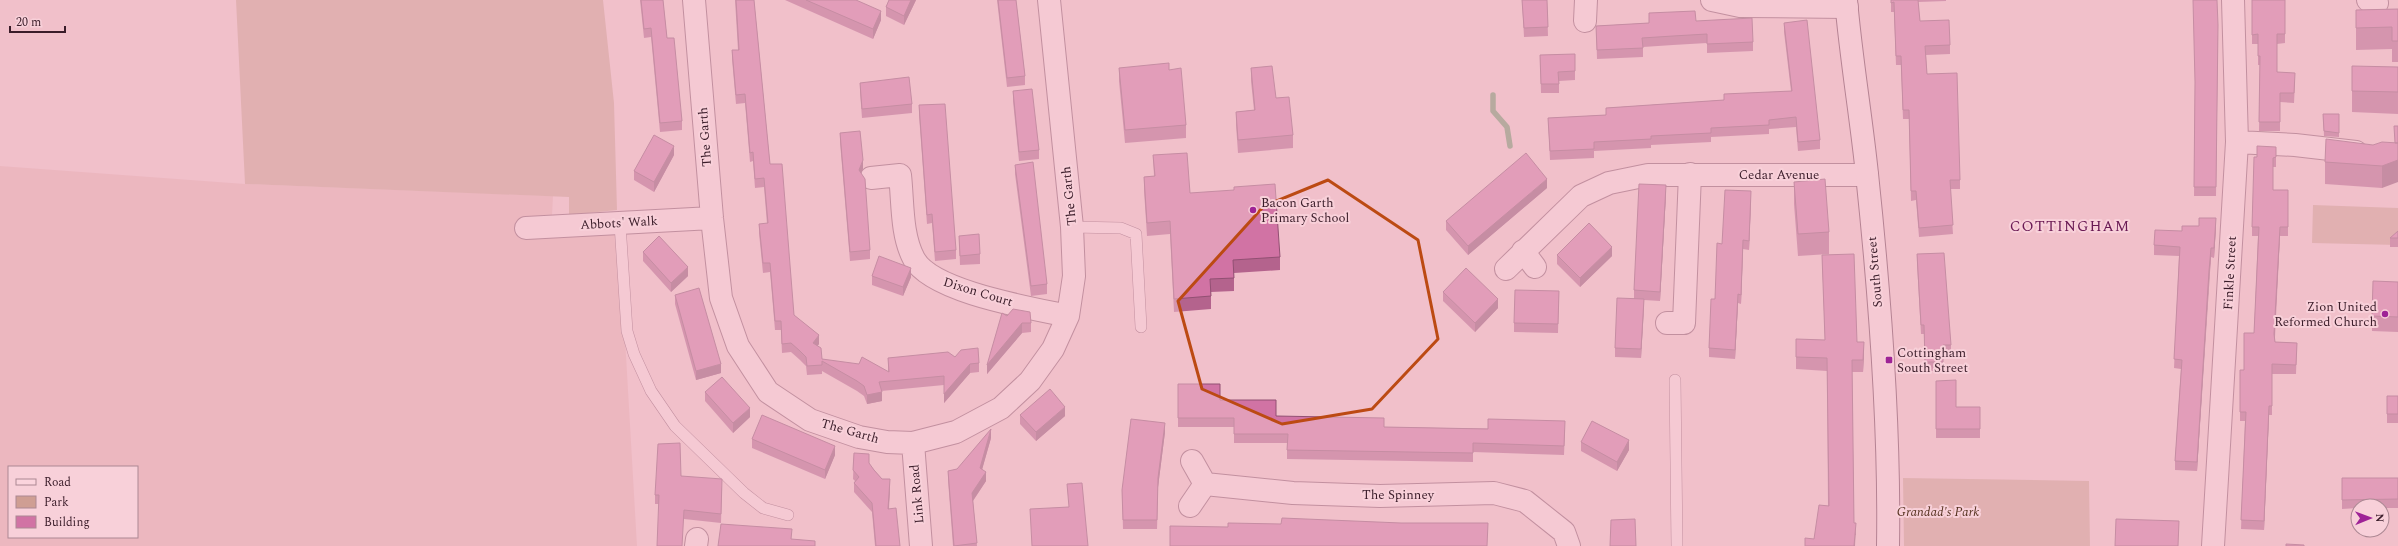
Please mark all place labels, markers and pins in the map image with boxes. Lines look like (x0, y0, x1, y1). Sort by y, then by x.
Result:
place label: Bacon Garth Primary School (1261, 193, 1350, 228)
marker: Bacon Garth Primary School (1248, 205, 1258, 215)
place label: Zion United Reformed Church (2274, 297, 2377, 332)
marker: Zion United Reformed Church (2380, 309, 2390, 319)
place label: Cottingham South Street (1897, 343, 1968, 378)
marker: Cottingham South Street (1884, 355, 1894, 365)

